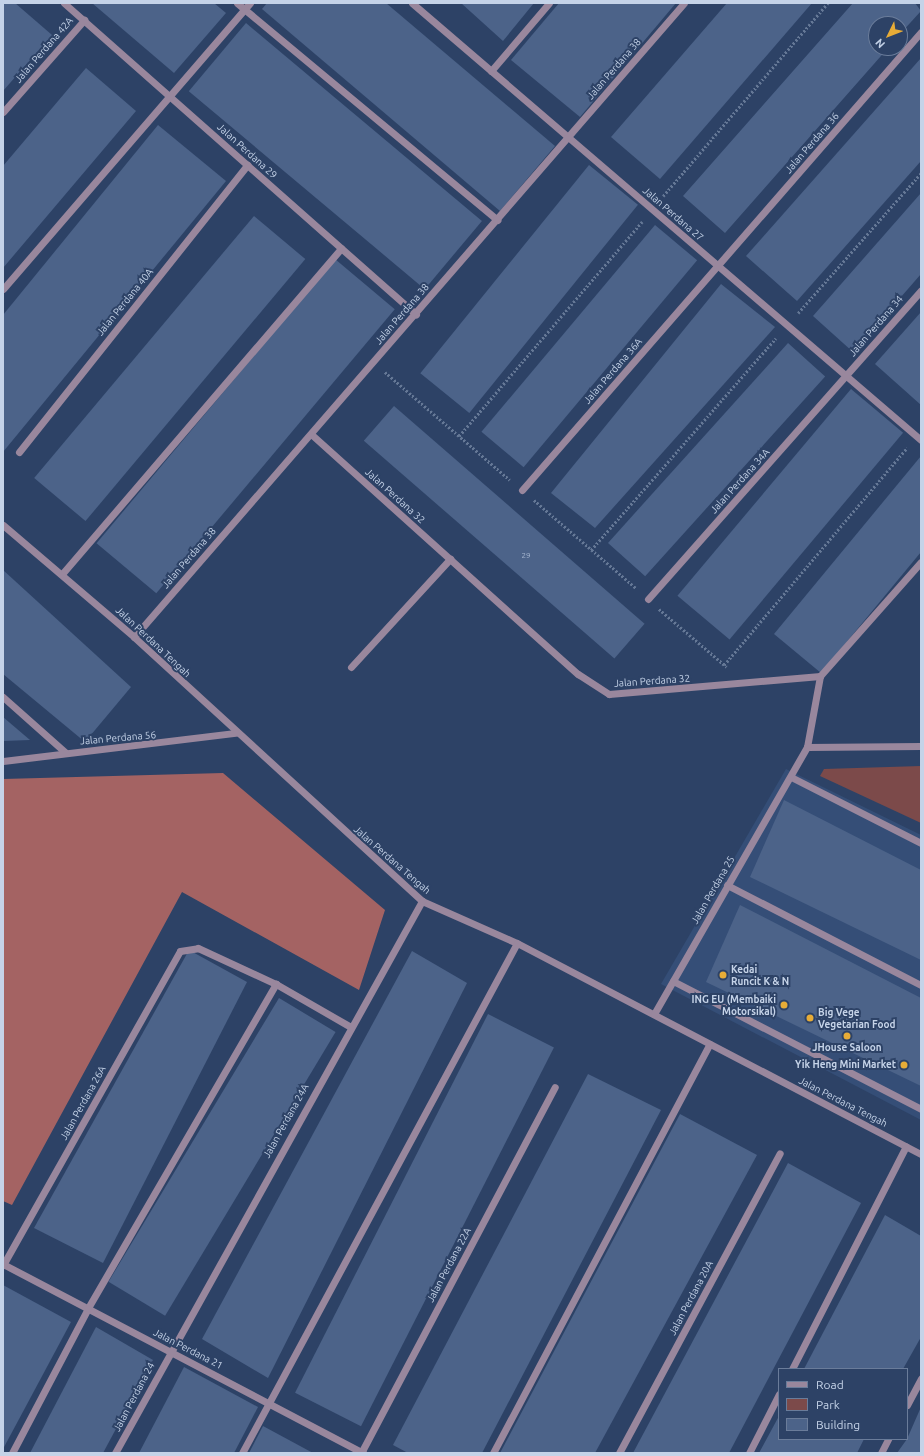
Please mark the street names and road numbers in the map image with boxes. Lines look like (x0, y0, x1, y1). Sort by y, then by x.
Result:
street label: Jalan Perdana 42A (12, 15, 76, 85)
street label: Jalan Perdana 38 (584, 36, 644, 102)
street label: Jalan Perdana 36 (782, 110, 842, 176)
street label: Jalan Perdana 29 (215, 121, 279, 181)
street label: Jalan Perdana 27 (640, 184, 706, 244)
street label: Jalan Perdana 40A (94, 266, 156, 338)
street label: Jalan Perdana 38 (372, 281, 432, 347)
street label: Jalan Perdana 34 (846, 293, 906, 359)
street label: Jalan Perdana 36A (581, 336, 645, 406)
street label: Jalan Perdana 34A (708, 446, 772, 516)
street label: Jalan Perdana 32 (363, 466, 427, 526)
street label: Jalan Perdana 38 (159, 525, 219, 591)
street label: Jalan Perdana Tengah (113, 604, 193, 680)
street label: Jalan Perdana 32 (614, 672, 690, 690)
street label: Jalan Perdana 56 (79, 729, 157, 747)
street label: Jalan Perdana Tengah (351, 823, 433, 897)
street label: Jalan Perdana 25 (689, 854, 737, 926)
street label: Jalan Perdana 26A (58, 1064, 108, 1142)
street label: Jalan Perdana Tengah (797, 1074, 889, 1130)
street label: Jalan Perdana 24A (261, 1082, 311, 1160)
street label: Jalan Perdana 22A (424, 1226, 474, 1304)
street label: Jalan Perdana 20A (666, 1259, 716, 1337)
street label: Jalan Perdana 21 (151, 1326, 225, 1372)
street label: Jalan Perdana 24 (111, 1360, 157, 1434)

